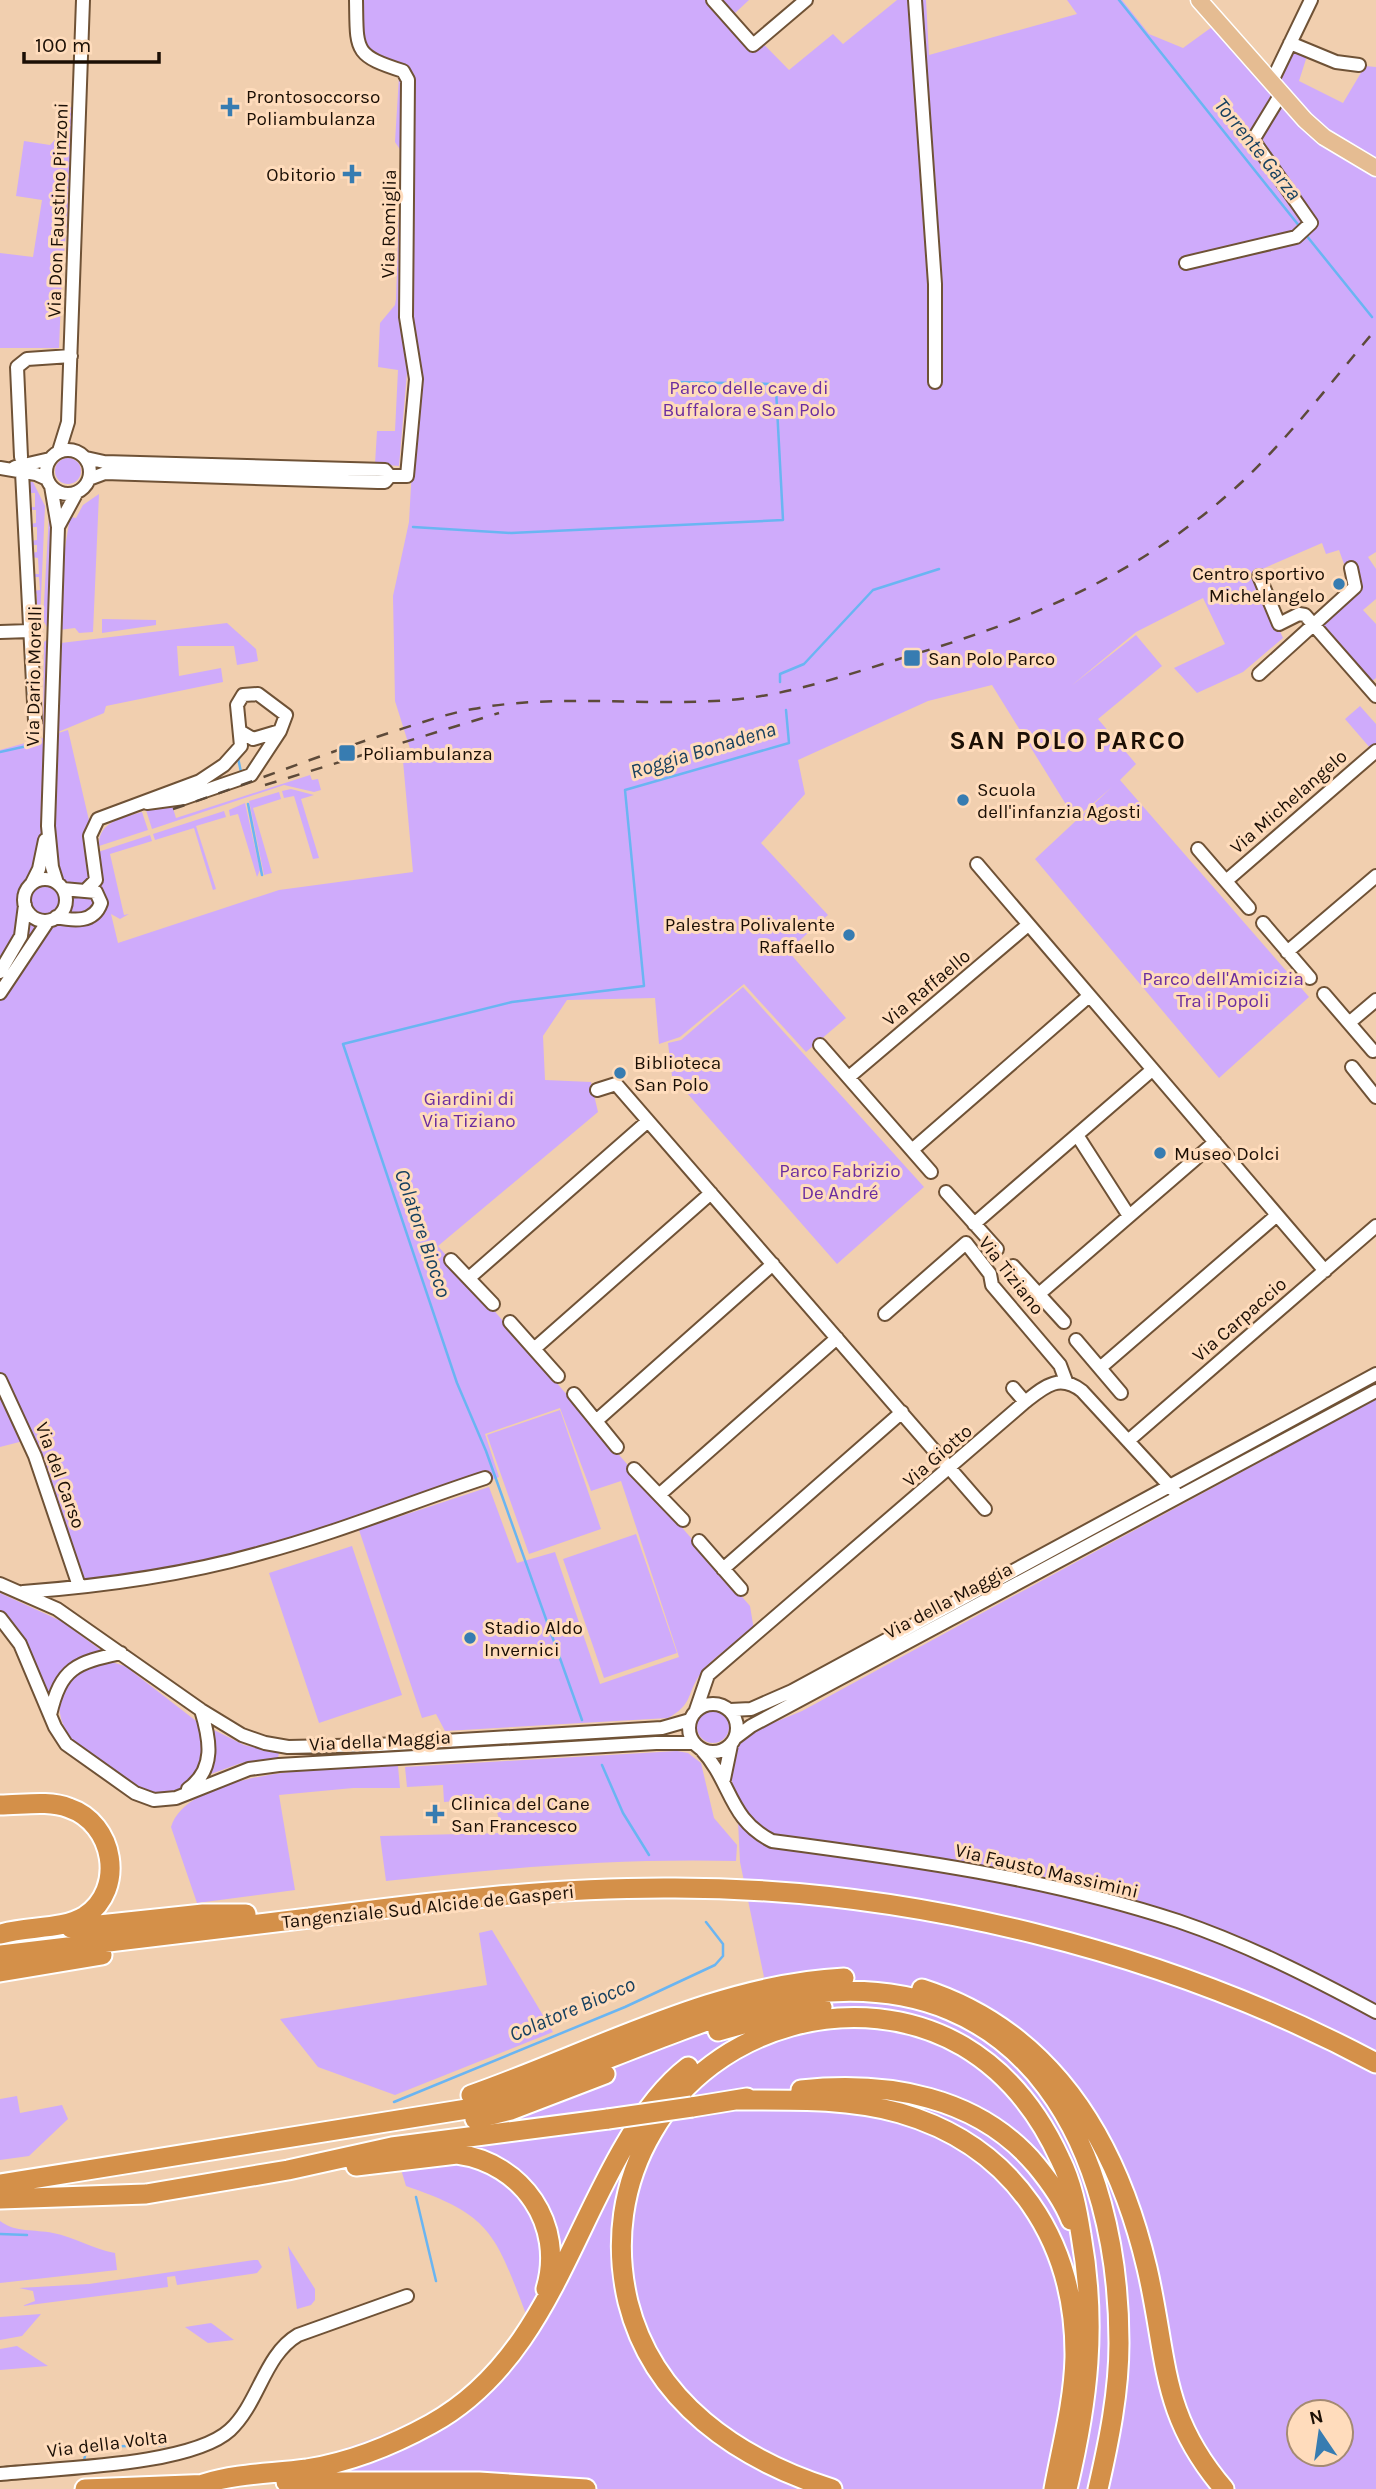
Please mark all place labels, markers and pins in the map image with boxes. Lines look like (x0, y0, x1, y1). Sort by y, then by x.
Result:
place label: Prontosoccorso Poliambulanza (246, 86, 380, 130)
marker: Prontosoccorso Poliambulanza (220, 97, 240, 117)
place label: Obitorio (266, 164, 336, 186)
marker: Obitorio (342, 164, 362, 184)
place label: Centro sportivo Michelangelo (1192, 563, 1325, 607)
marker: Centro sportivo Michelangelo (1331, 576, 1347, 592)
marker: San Polo Parco (902, 648, 922, 668)
place label: San Polo Parco (928, 648, 1055, 670)
marker: Poliambulanza (337, 743, 357, 763)
place label: Poliambulanza (363, 743, 493, 765)
place label: Scuola dell'infanzia Agosti (977, 779, 1141, 823)
marker: Scuola dell'infanzia Agosti (955, 792, 971, 808)
place label: Palestra Polivalente Raffaello (665, 914, 835, 958)
marker: Palestra Polivalente Raffaello (841, 927, 857, 943)
place label: Biblioteca San Polo (634, 1052, 721, 1096)
marker: Biblioteca San Polo (612, 1065, 628, 1081)
place label: Museo Dolci (1174, 1143, 1280, 1165)
marker: Museo Dolci (1152, 1145, 1168, 1161)
place label: Stadio Aldo Invernici (484, 1617, 583, 1661)
marker: Stadio Aldo Invernici (462, 1630, 478, 1646)
place label: Clinica del Cane San Francesco (451, 1793, 590, 1837)
marker: Clinica del Cane San Francesco (425, 1804, 445, 1824)

